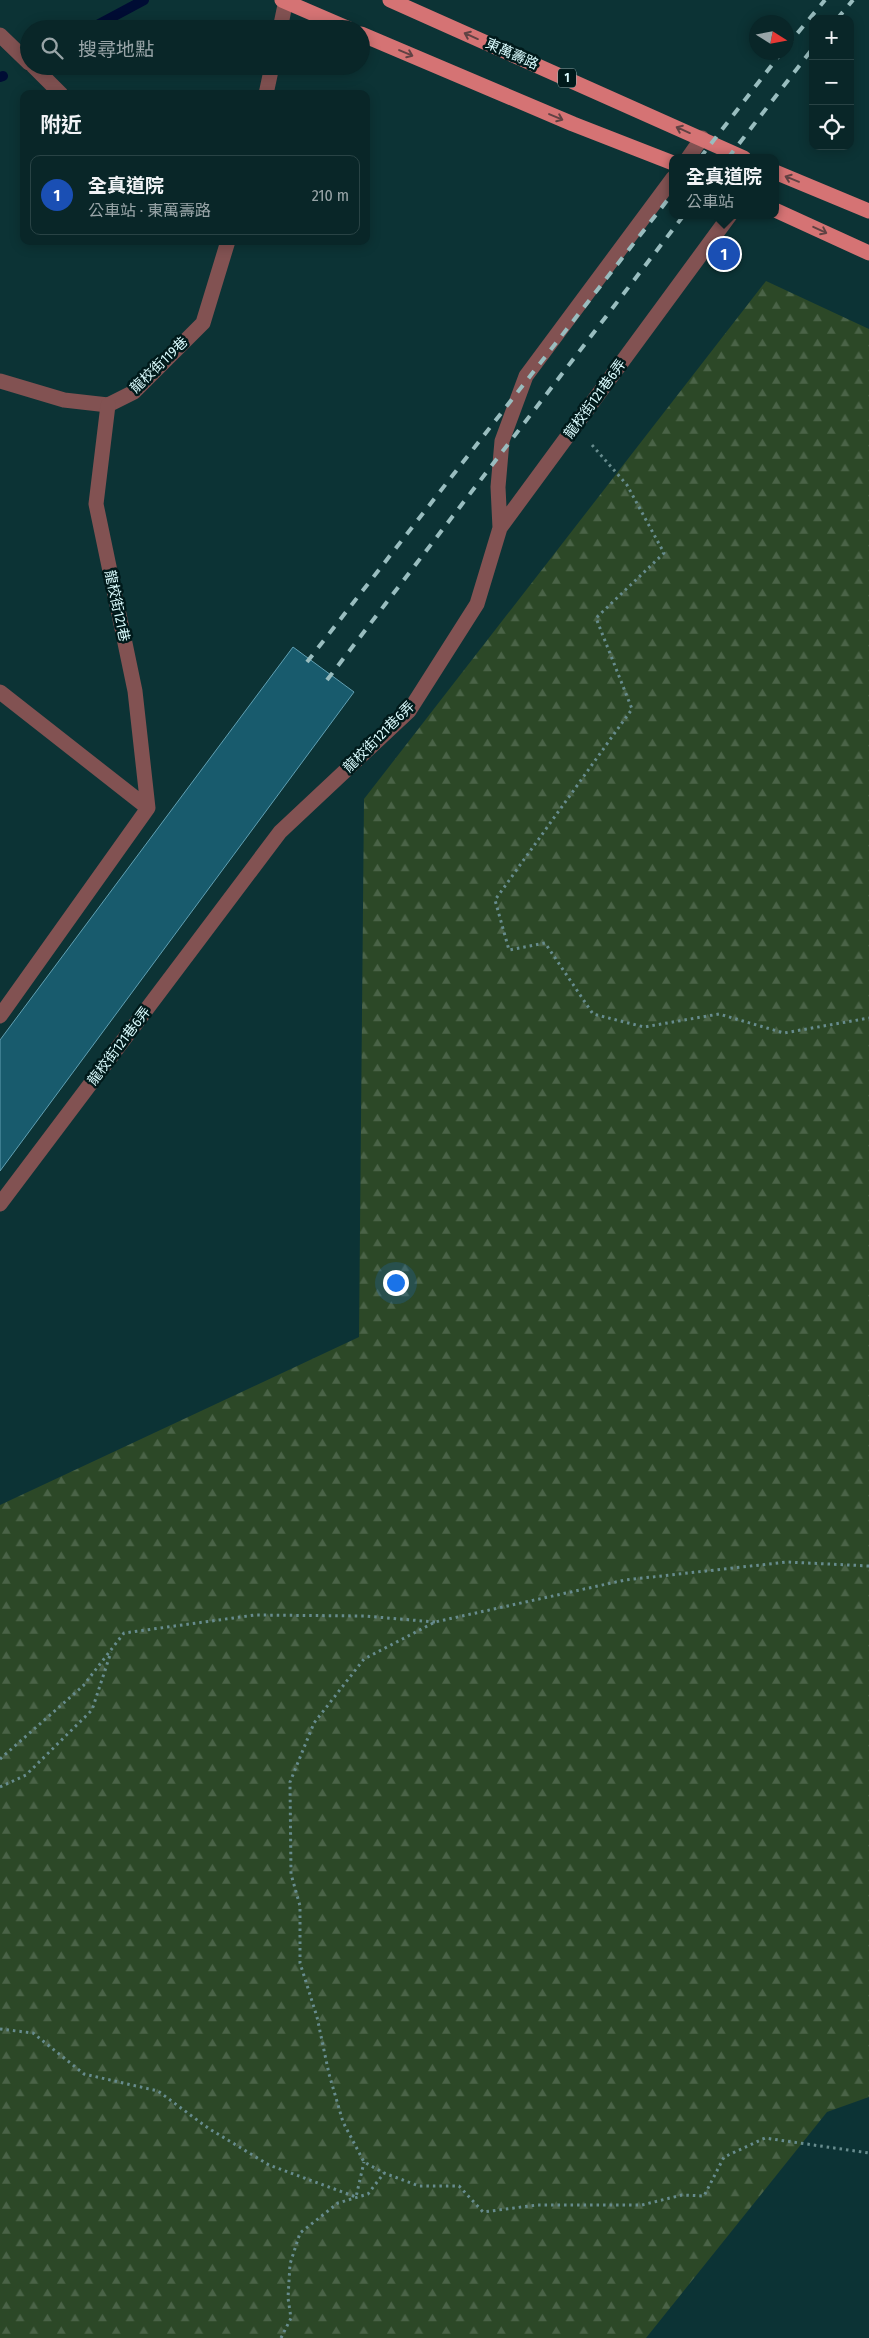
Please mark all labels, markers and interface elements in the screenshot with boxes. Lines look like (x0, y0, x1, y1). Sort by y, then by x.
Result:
north arrow (749, 15, 794, 60)
map controls (809, 15, 854, 150)
button: + (809, 15, 854, 60)
search box (20, 20, 370, 75)
one-way arrow (464, 31, 479, 40)
icon: search (38, 34, 66, 62)
street label: 東萬壽路 (483, 35, 541, 73)
text: 搜尋地點 (78, 38, 154, 61)
one-way arrow (398, 49, 413, 58)
button: − (809, 60, 854, 105)
road number: 1 (558, 68, 576, 88)
button: locate (809, 105, 854, 150)
text: 附近 (40, 112, 82, 138)
one-way arrow (548, 113, 563, 122)
one-way arrow (676, 125, 691, 135)
popup (669, 154, 779, 219)
text: 全真道院 (686, 165, 762, 188)
one-way arrow (785, 173, 800, 183)
text: 全真道院 (88, 174, 164, 197)
text: 1 (54, 186, 60, 205)
text: 210 m (312, 186, 349, 205)
text: 公車站 (686, 192, 734, 211)
text: 公車站 · 東萬壽路 (88, 201, 211, 220)
one-way arrow (812, 226, 827, 236)
pin: 1 (708, 235, 740, 273)
street label: 龍校街119巷 (127, 333, 191, 397)
street label: 龍校街121巷6弄 (561, 356, 629, 442)
street label: 龍校街121巷 (101, 569, 133, 643)
street label: 龍校街121巷6弄 (340, 698, 418, 776)
street label: 龍校街121巷6弄 (84, 1003, 154, 1089)
your location (383, 1270, 409, 1296)

